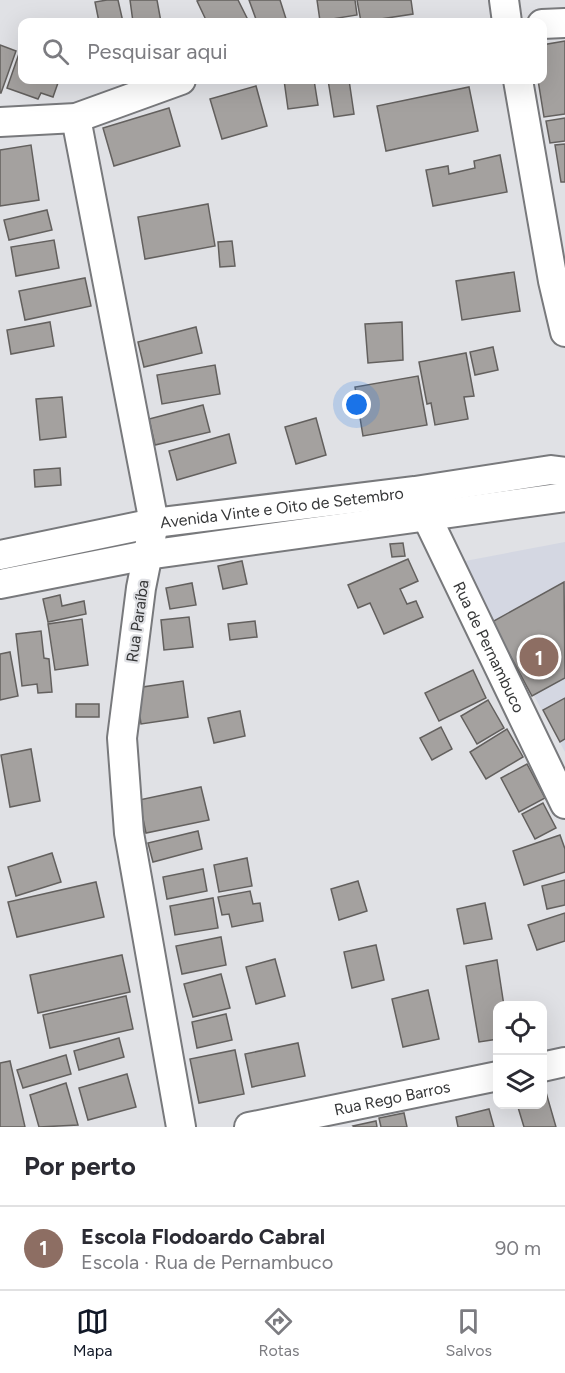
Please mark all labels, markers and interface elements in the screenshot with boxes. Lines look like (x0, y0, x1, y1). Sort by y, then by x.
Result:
search box (18, 18, 547, 84)
icon: search (39, 35, 72, 68)
text: Pesquisar aqui (87, 38, 228, 65)
your location (342, 390, 371, 419)
street label: Avenida Vinte e Oito de Setembro (159, 483, 405, 532)
street label: Rua de Pernambuco (449, 578, 529, 716)
street label: Rua Paraíba (122, 579, 153, 664)
pin: 1 (520, 634, 558, 680)
map controls (493, 1001, 547, 1109)
button: locate (493, 1001, 547, 1055)
button: layers (493, 1055, 547, 1109)
street label: Rua Rego Barros (332, 1077, 452, 1119)
text: Por perto (24, 1150, 136, 1182)
text: Escola Flodoardo Cabral (81, 1223, 325, 1250)
text: 1 (39, 1236, 48, 1260)
text: 90 m (495, 1236, 541, 1260)
text: Escola · Rua de Pernambuco (81, 1250, 333, 1274)
tab: Mapa (73, 1305, 112, 1360)
tab: Rotas (259, 1305, 299, 1360)
tab: Salvos (446, 1305, 492, 1360)

